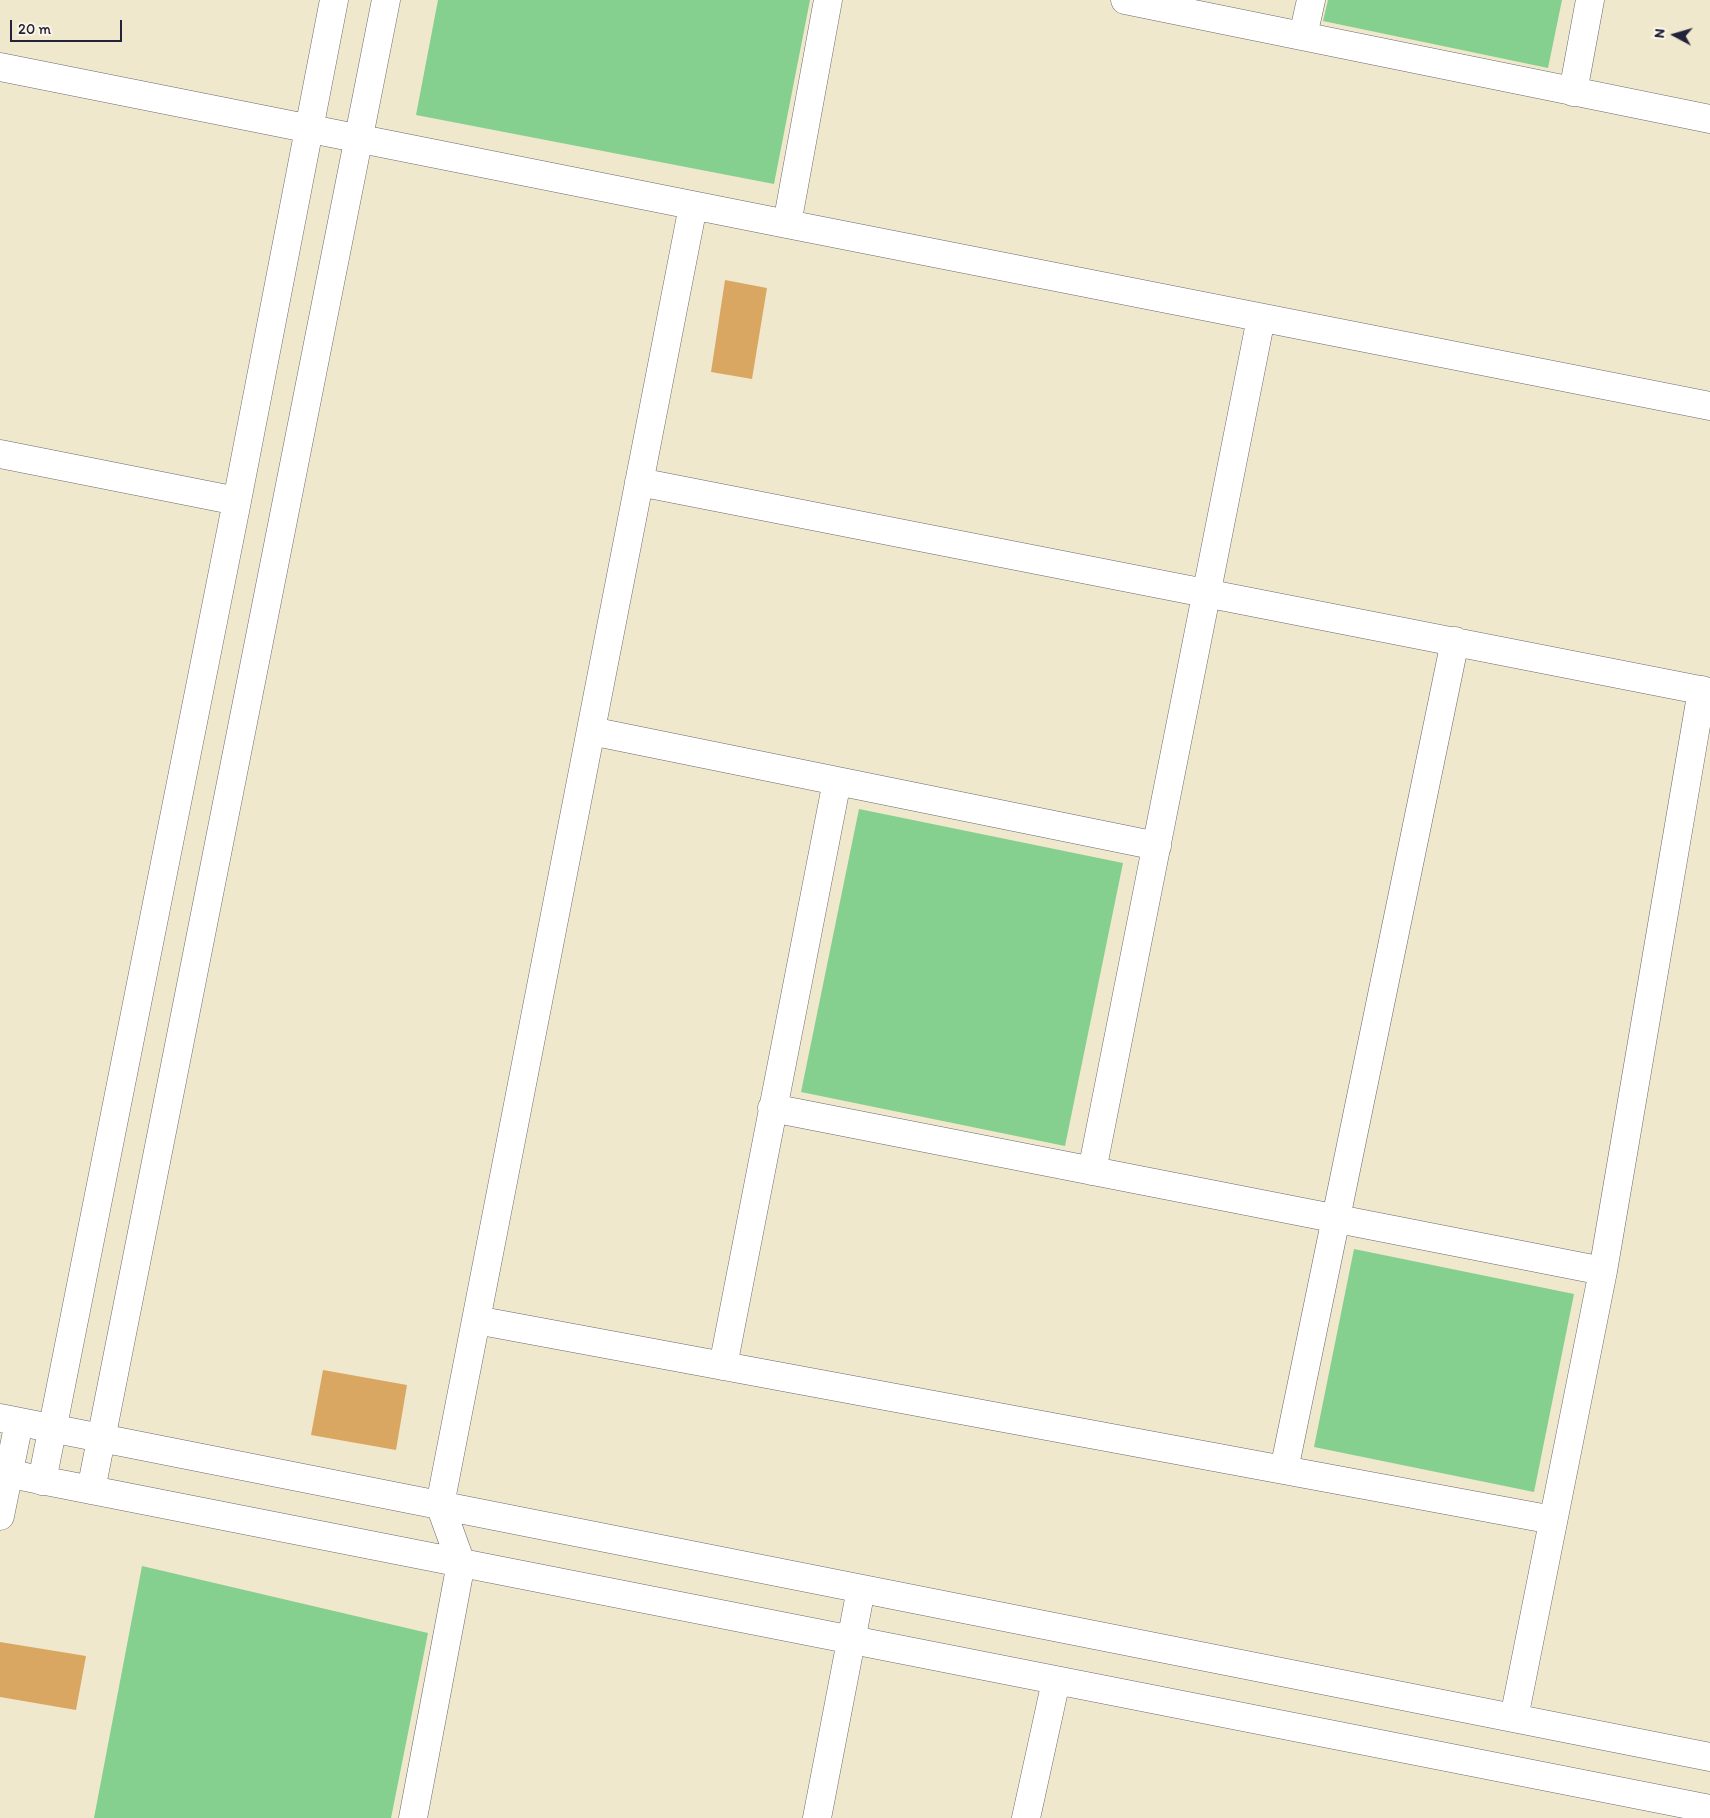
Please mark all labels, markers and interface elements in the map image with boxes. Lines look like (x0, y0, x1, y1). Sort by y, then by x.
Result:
scale bar (12, 10, 125, 42)
north arrow (1650, 10, 1700, 60)
text: 20 m (18, 20, 51, 38)
text: N (1651, 28, 1669, 39)

